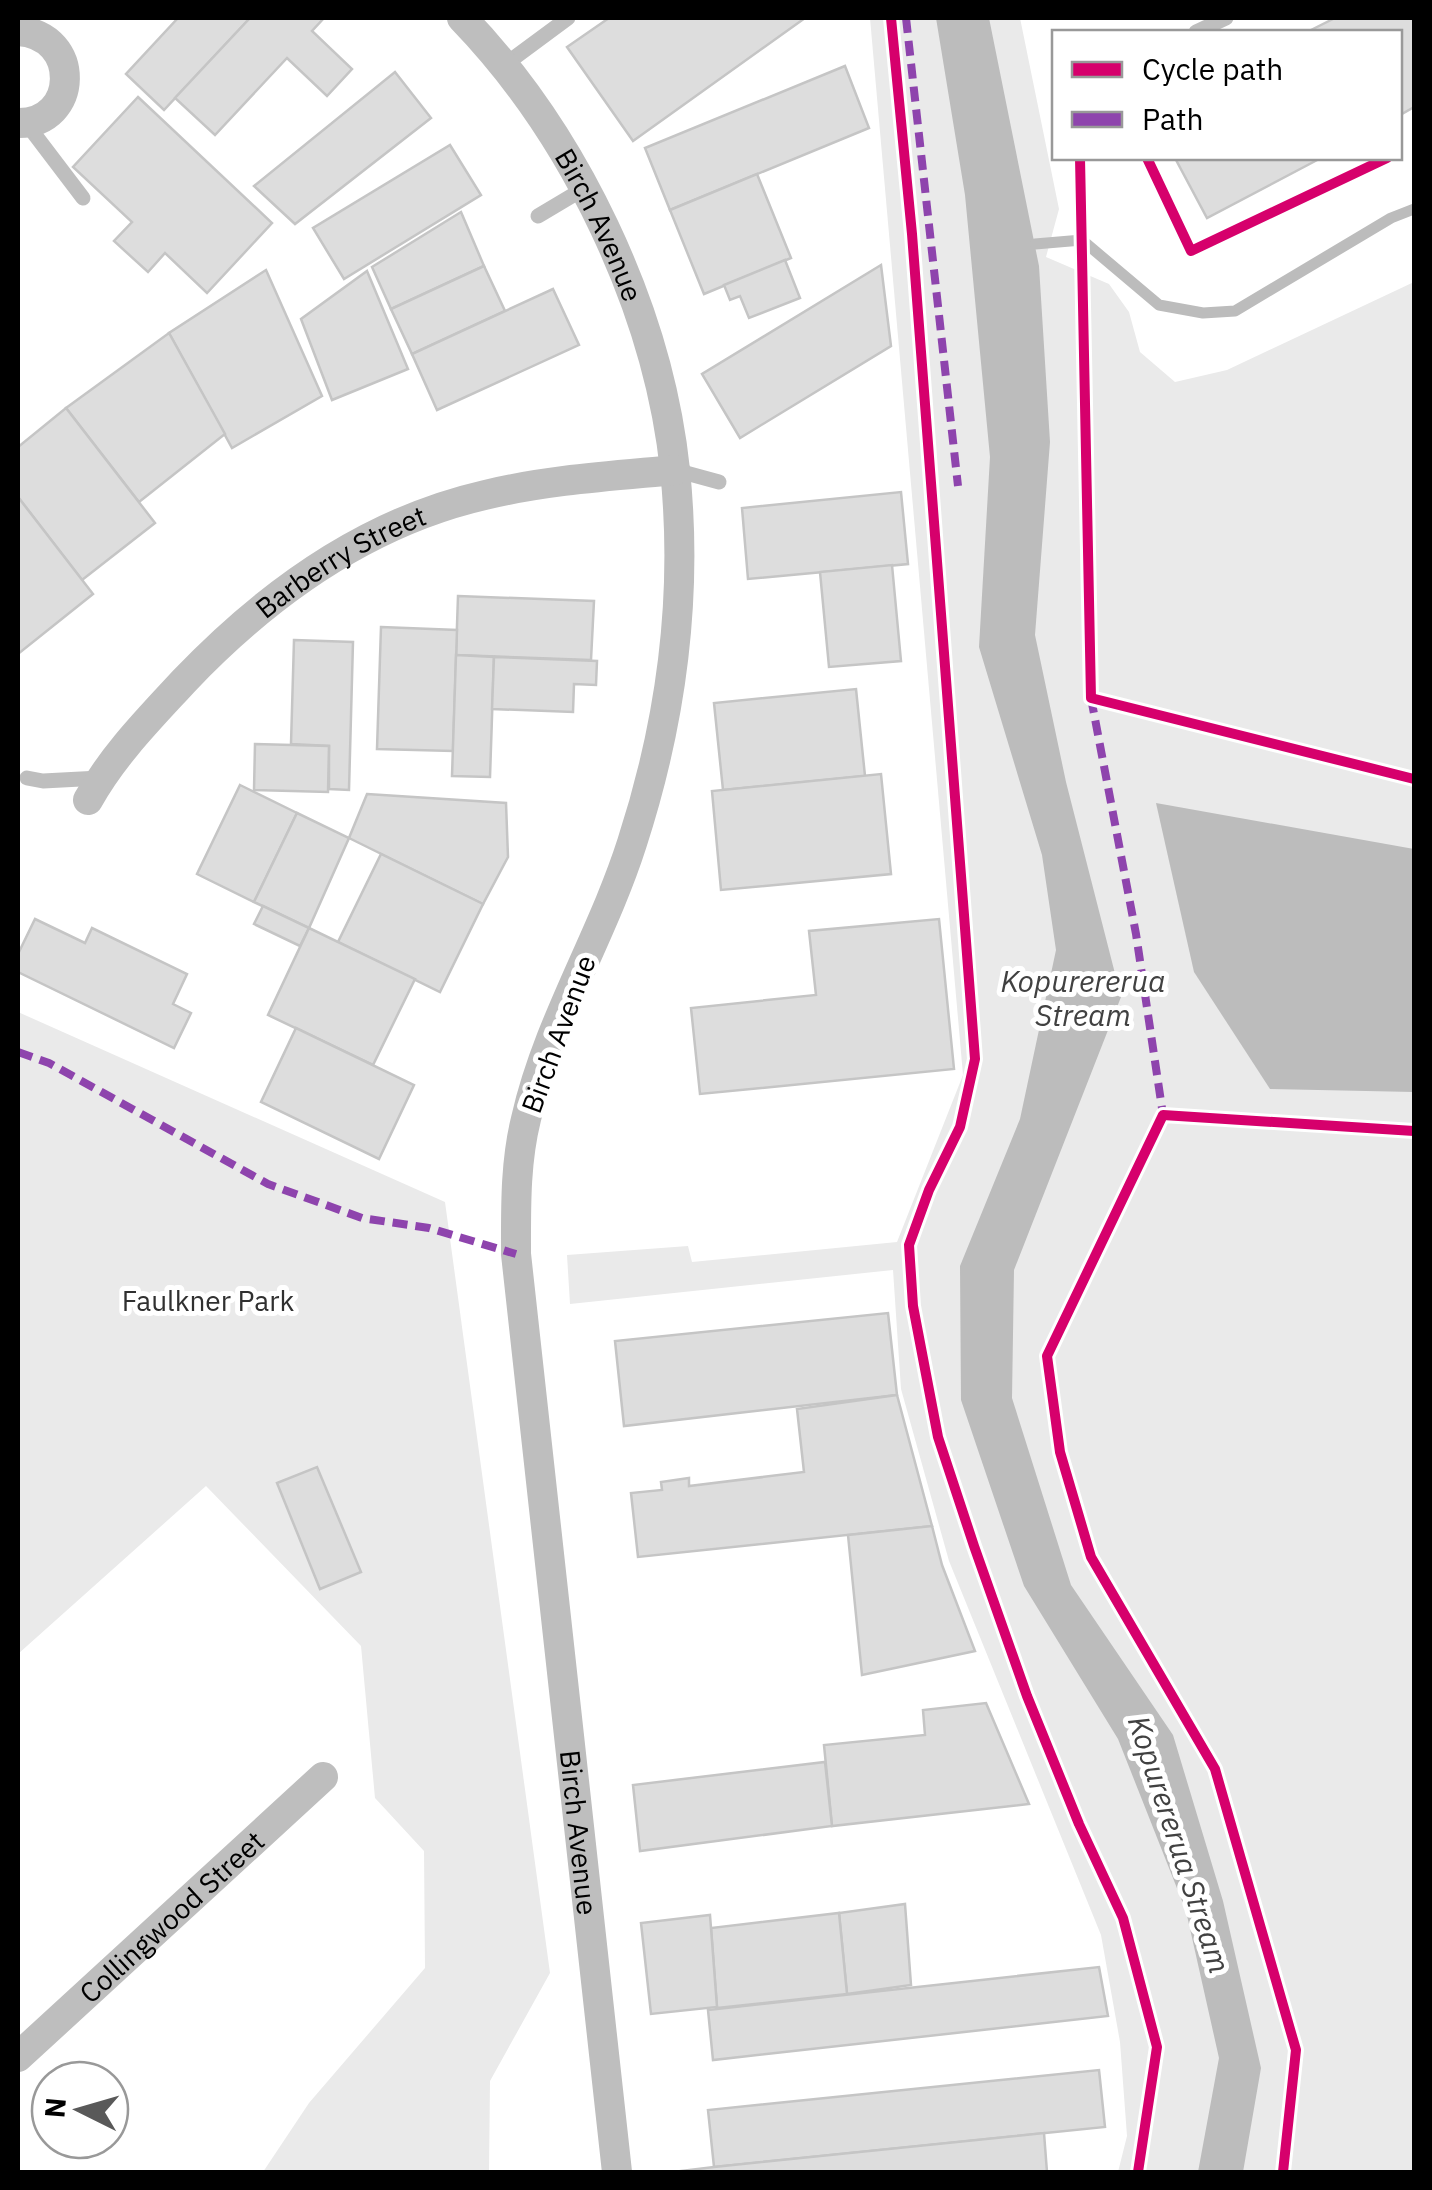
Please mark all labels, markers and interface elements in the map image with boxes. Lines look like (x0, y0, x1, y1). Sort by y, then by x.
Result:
legend (1052, 30, 1402, 160)
text: Cycle path (1142, 49, 1283, 88)
text: Path (1142, 99, 1203, 138)
street label: Birch Avenue (547, 141, 652, 306)
street label: Barberry Street (247, 496, 431, 626)
street label: Birch Avenue (512, 950, 604, 1118)
water label: Kopurererua Stream (1000, 961, 1166, 1034)
park label: Faulkner Park (122, 1282, 295, 1319)
water label: Kopurererua Stream (1120, 1710, 1240, 1978)
street label: Birch Avenue (552, 1748, 607, 1917)
street label: Collingwood Street (71, 1822, 272, 2011)
north arrow (30, 2060, 130, 2160)
text: N (35, 2096, 74, 2119)

